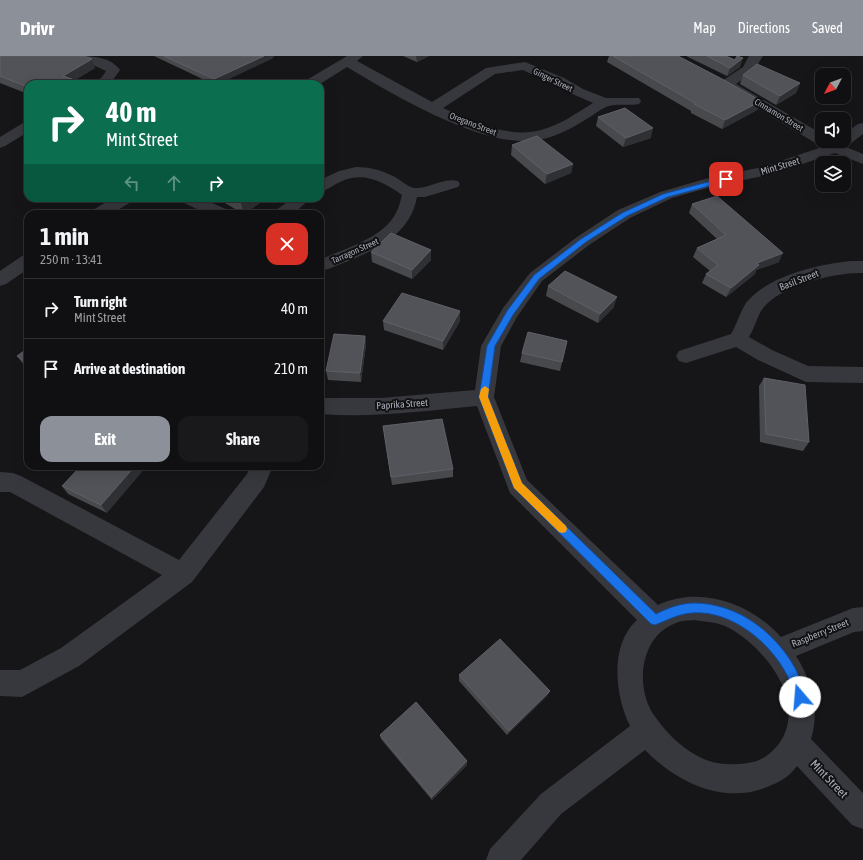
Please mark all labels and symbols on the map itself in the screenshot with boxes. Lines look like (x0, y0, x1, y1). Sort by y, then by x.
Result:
street label: Ginger Street (532, 66, 575, 94)
north arrow (815, 68, 851, 104)
street label: Cinnamon Street (753, 97, 806, 134)
street label: Oregano Street (448, 110, 498, 138)
street label: Mint Street (759, 155, 801, 177)
pin (709, 162, 743, 196)
street label: Tarragon Street (330, 236, 380, 266)
street label: Basil Street (778, 267, 820, 293)
street label: Paprika Street (376, 397, 428, 411)
street label: Raspberry Street (790, 617, 850, 649)
position arrow (779, 676, 821, 718)
street label: Mint Street (807, 757, 851, 802)

